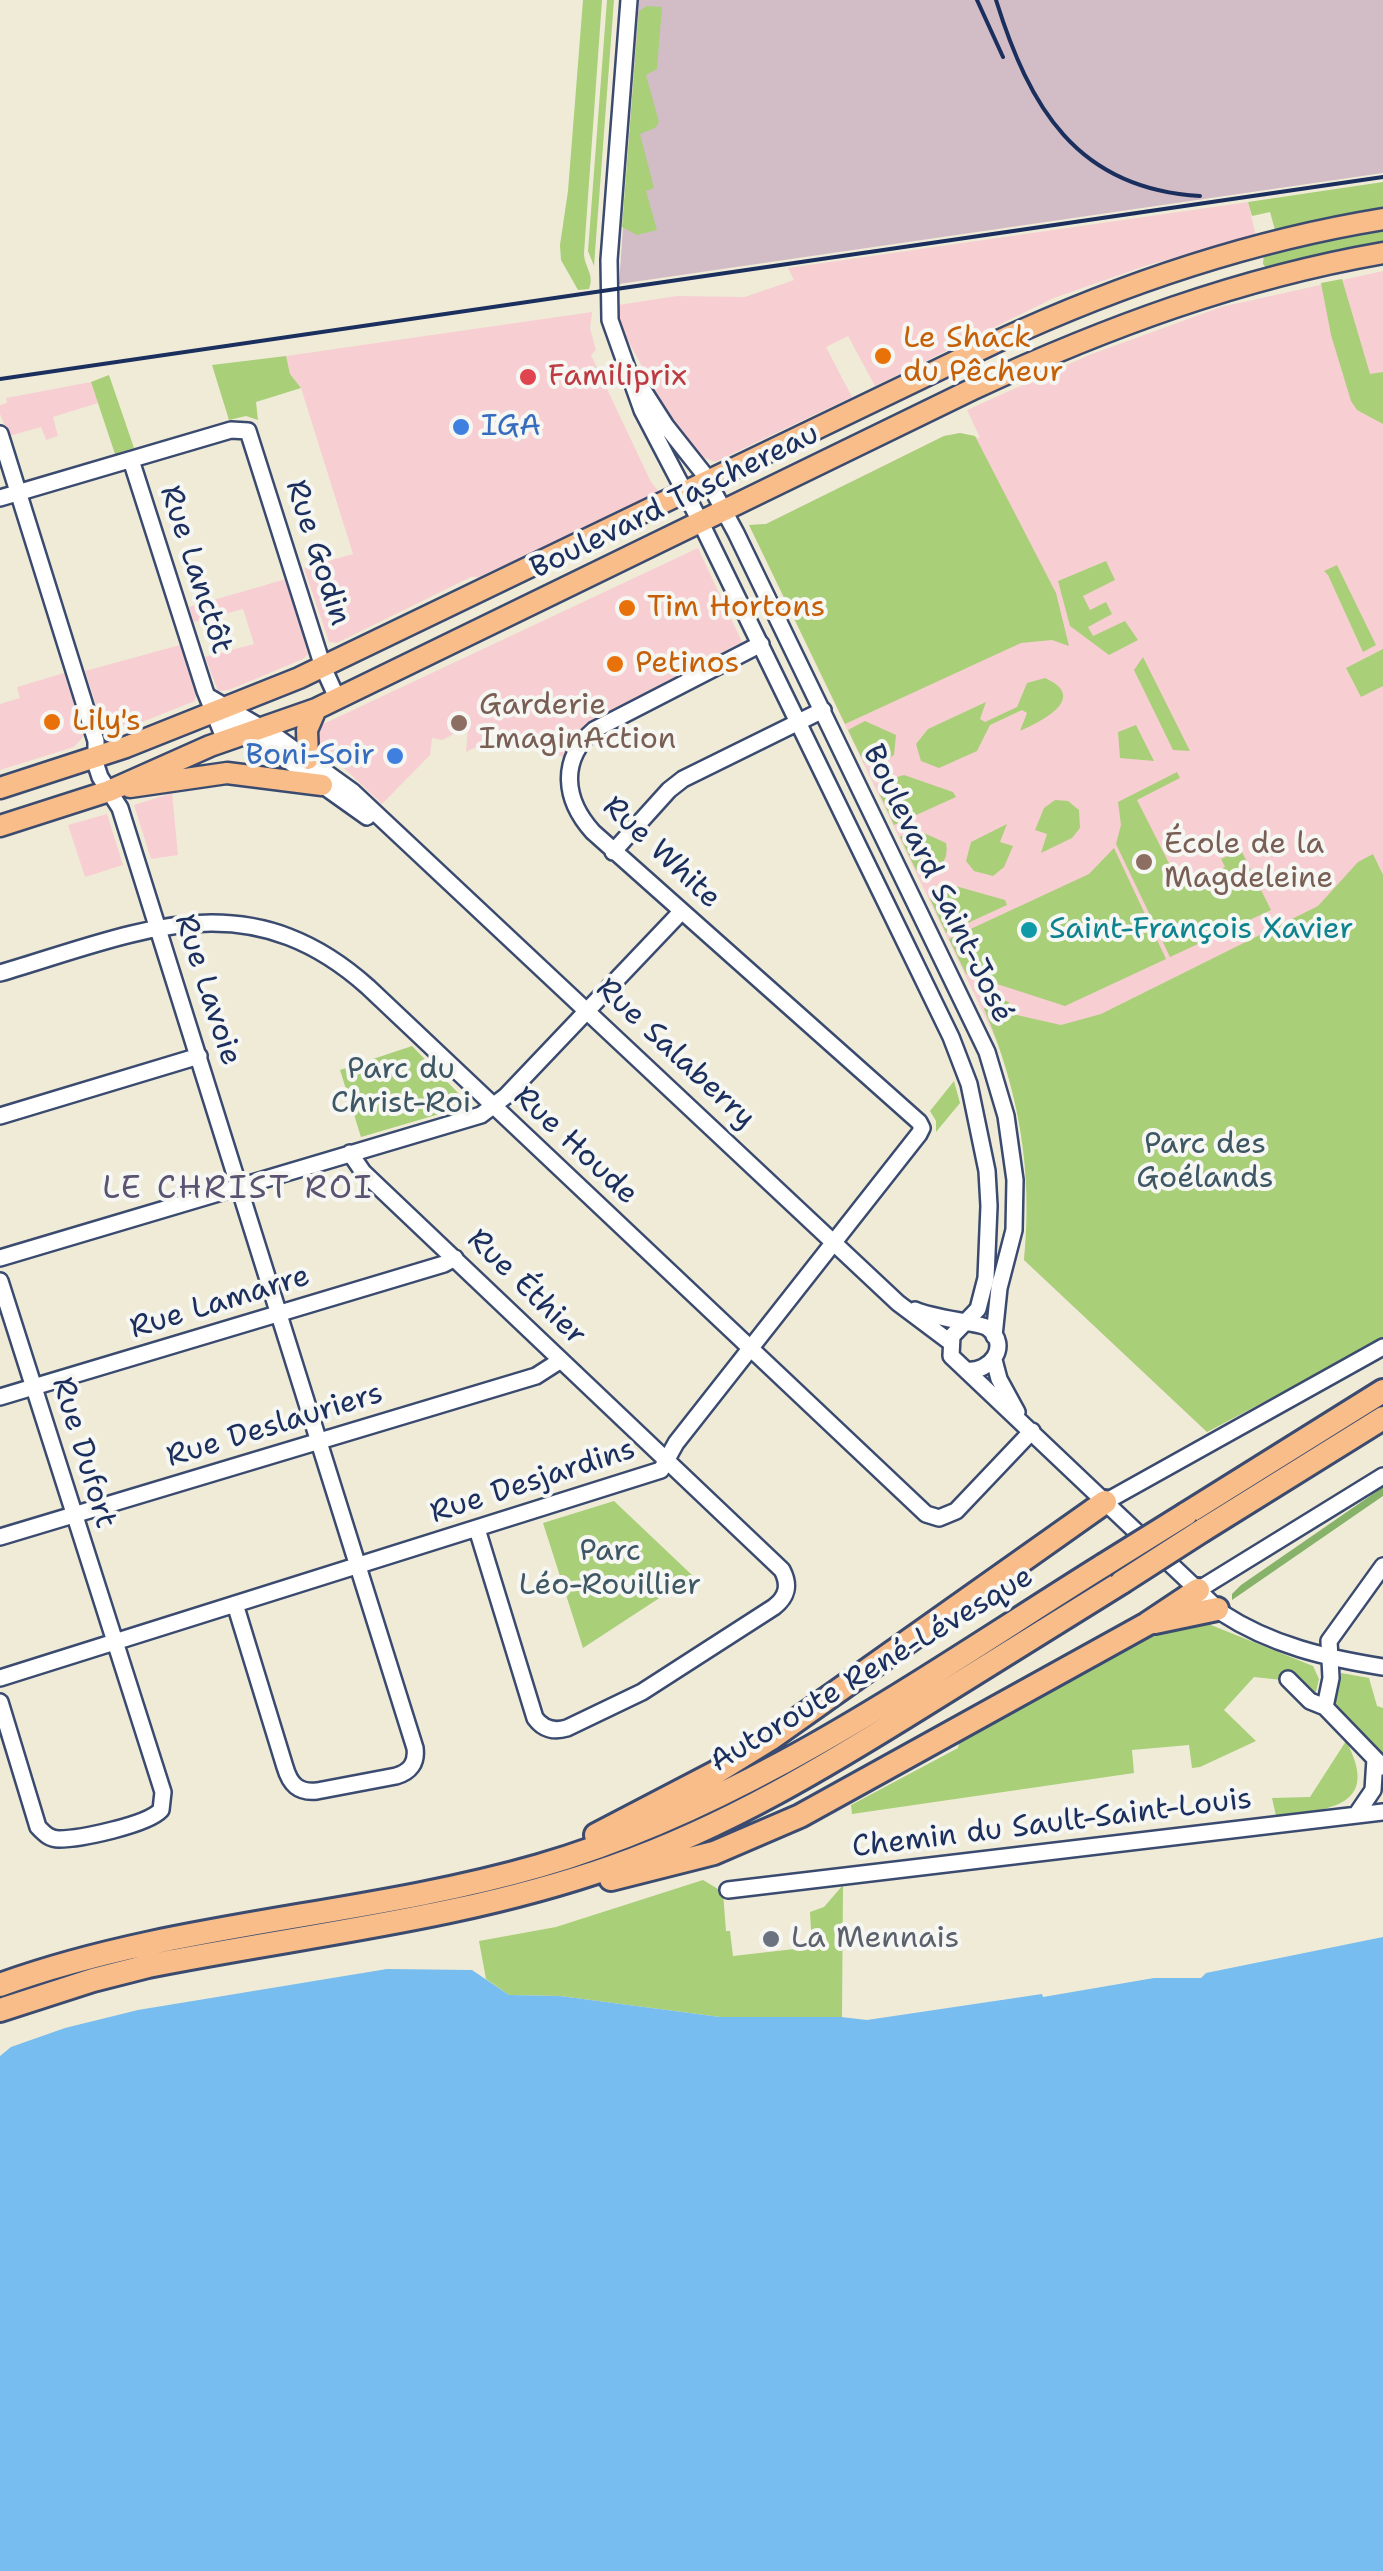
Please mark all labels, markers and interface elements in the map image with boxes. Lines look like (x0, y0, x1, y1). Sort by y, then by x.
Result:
place label: Le Shack du Pêcheur (903, 321, 1063, 392)
marker: Le Shack du Pêcheur (872, 345, 894, 367)
place label: Familiprix (548, 359, 687, 395)
marker: Familiprix (517, 366, 539, 388)
place label: IGA (481, 409, 541, 445)
marker: IGA (450, 416, 472, 438)
street label: Boulevard Taschereau (525, 416, 825, 588)
street label: Rue Godin (277, 476, 357, 630)
street label: Rue Lanctôt (151, 481, 239, 659)
place label: Tim Hortons (647, 590, 825, 626)
marker: Tim Hortons (616, 597, 638, 619)
place label: Petinos (635, 646, 739, 682)
marker: Petinos (604, 653, 626, 675)
place label: Garderie ImaginAction (479, 688, 676, 758)
place label: Lily's (72, 704, 141, 740)
marker: Lily's (41, 711, 63, 733)
marker: Garderie ImaginAction (448, 712, 470, 734)
place label: Boni-Soir (245, 738, 375, 774)
street label: Boulevard Saint-José (854, 739, 1020, 1029)
marker: Boni-Soir (384, 745, 406, 767)
street label: Rue White (595, 789, 727, 917)
place label: École de la Magdeleine (1164, 827, 1333, 898)
marker: École de la Magdeleine (1133, 851, 1155, 873)
street label: Rue Lavoie (166, 910, 248, 1070)
place label: Saint-François Xavier (1049, 912, 1353, 948)
marker: Saint-François Xavier (1018, 919, 1040, 941)
street label: Rue Salaberry (588, 971, 762, 1137)
park label: Parc du Christ-Roi (331, 1052, 471, 1122)
street label: Rue Houde (505, 1079, 645, 1213)
park label: Parc des Goélands (1136, 1127, 1274, 1198)
district label: LE CHRIST ROI (102, 1171, 374, 1209)
street label: Rue Éthier (459, 1222, 593, 1354)
street label: Rue Lamarre (126, 1259, 314, 1347)
street label: Rue Dufort (43, 1373, 123, 1533)
street label: Rue Deslauriers (162, 1376, 388, 1476)
street label: Rue Desjardins (426, 1432, 640, 1532)
park label: Parc Léo-Rouillier (519, 1534, 701, 1604)
street label: Autoroute René-Lévesque (704, 1559, 1040, 1781)
street label: Chemin du Sault-Saint-Louis (850, 1782, 1254, 1866)
place label: La Mennais (791, 1921, 959, 1957)
marker: La Mennais (760, 1928, 782, 1950)

